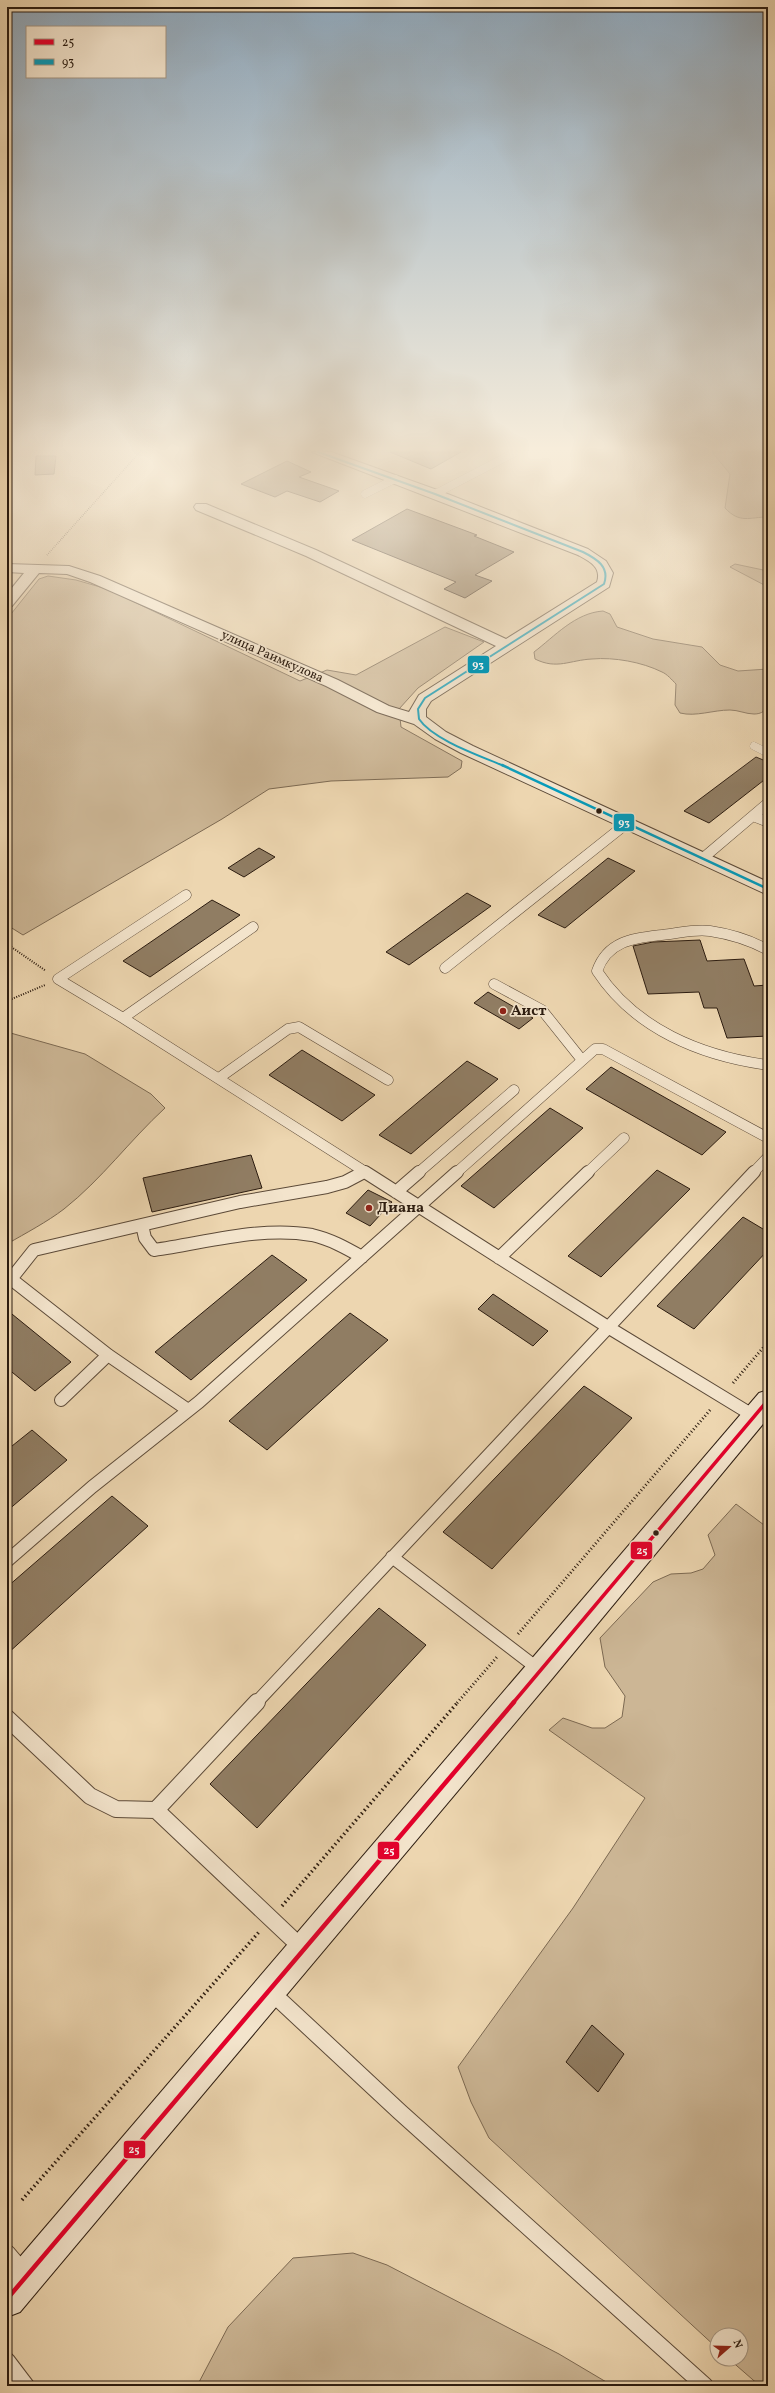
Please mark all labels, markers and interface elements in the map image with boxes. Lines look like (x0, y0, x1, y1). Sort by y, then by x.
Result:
legend (26, 26, 166, 78)
text: 25 (62, 35, 74, 51)
text: 93 (62, 55, 74, 71)
street label: улица Раимкулова (218, 626, 326, 688)
line badge: 93 (467, 655, 490, 674)
text: 93 (472, 658, 484, 673)
unlabelled marker (594, 806, 604, 816)
line badge: 93 (613, 813, 635, 832)
text: 93 (618, 816, 630, 831)
place label: Аист (511, 1001, 547, 1022)
marker: Аист (498, 1006, 508, 1016)
place label: Диана (377, 1198, 424, 1219)
marker: Диана (364, 1203, 374, 1213)
unlabelled marker (651, 1528, 661, 1538)
line badge: 25 (630, 1541, 653, 1560)
text: 25 (636, 1544, 648, 1559)
line badge: 25 (377, 1841, 400, 1860)
text: 25 (383, 1844, 395, 1859)
line badge: 25 (123, 2140, 146, 2159)
text: 25 (128, 2143, 140, 2158)
north arrow (709, 2327, 749, 2367)
text: N (729, 2338, 745, 2350)

